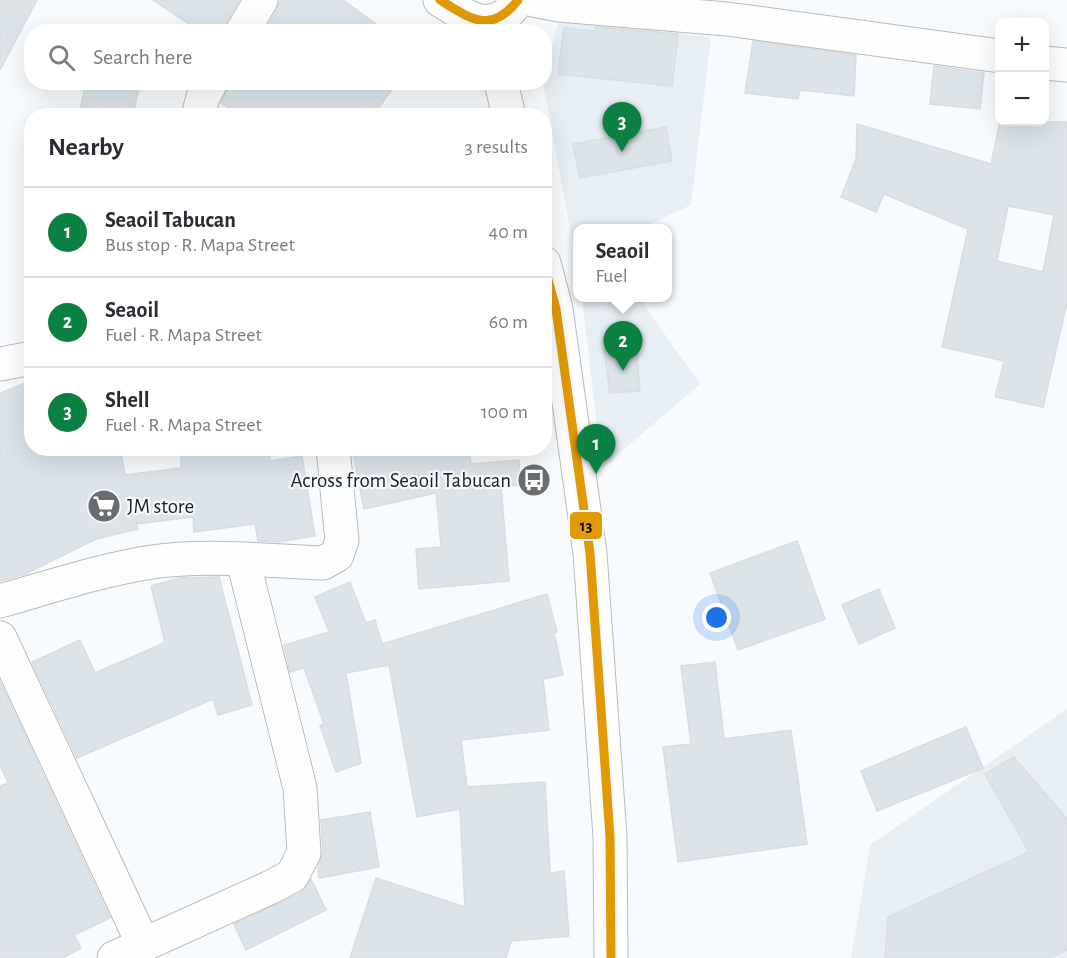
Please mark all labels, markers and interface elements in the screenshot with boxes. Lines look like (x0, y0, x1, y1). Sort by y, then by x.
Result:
map controls (995, 18, 1049, 126)
button: + (995, 18, 1049, 72)
search box (24, 24, 552, 90)
icon: search (45, 41, 78, 74)
text: Search here (93, 46, 192, 68)
button: − (995, 72, 1049, 126)
pin: 3 (602, 102, 642, 152)
text: Nearby (48, 134, 124, 160)
text: 3 results (464, 137, 528, 157)
text: Seaoil Tabucan (105, 209, 236, 231)
text: 1 (64, 222, 71, 242)
text: 40 m (489, 222, 528, 242)
popup (573, 224, 672, 302)
text: Bus stop · R. Mapa Street (105, 235, 295, 255)
text: Seaoil (596, 240, 649, 262)
text: Fuel (596, 266, 628, 286)
text: Seaoil (105, 299, 159, 321)
text: 2 (63, 312, 72, 332)
text: 60 m (489, 312, 528, 332)
pin: 2 (604, 322, 642, 371)
text: Fuel · R. Mapa Street (105, 325, 262, 345)
text: Shell (105, 389, 149, 411)
text: 3 (63, 402, 72, 422)
text: 100 m (481, 402, 528, 422)
text: Fuel · R. Mapa Street (105, 415, 262, 435)
pin: 1 (576, 424, 616, 474)
bus stop icon: Across from Seaoil Tabucan (516, 462, 552, 498)
place label: Across from Seaoil Tabucan (291, 470, 511, 491)
supermarket icon: JM store (86, 488, 122, 524)
place label: JM store (127, 496, 194, 517)
line badge: 13 (569, 511, 603, 540)
text: 13 (580, 518, 592, 534)
your location (702, 603, 731, 632)

